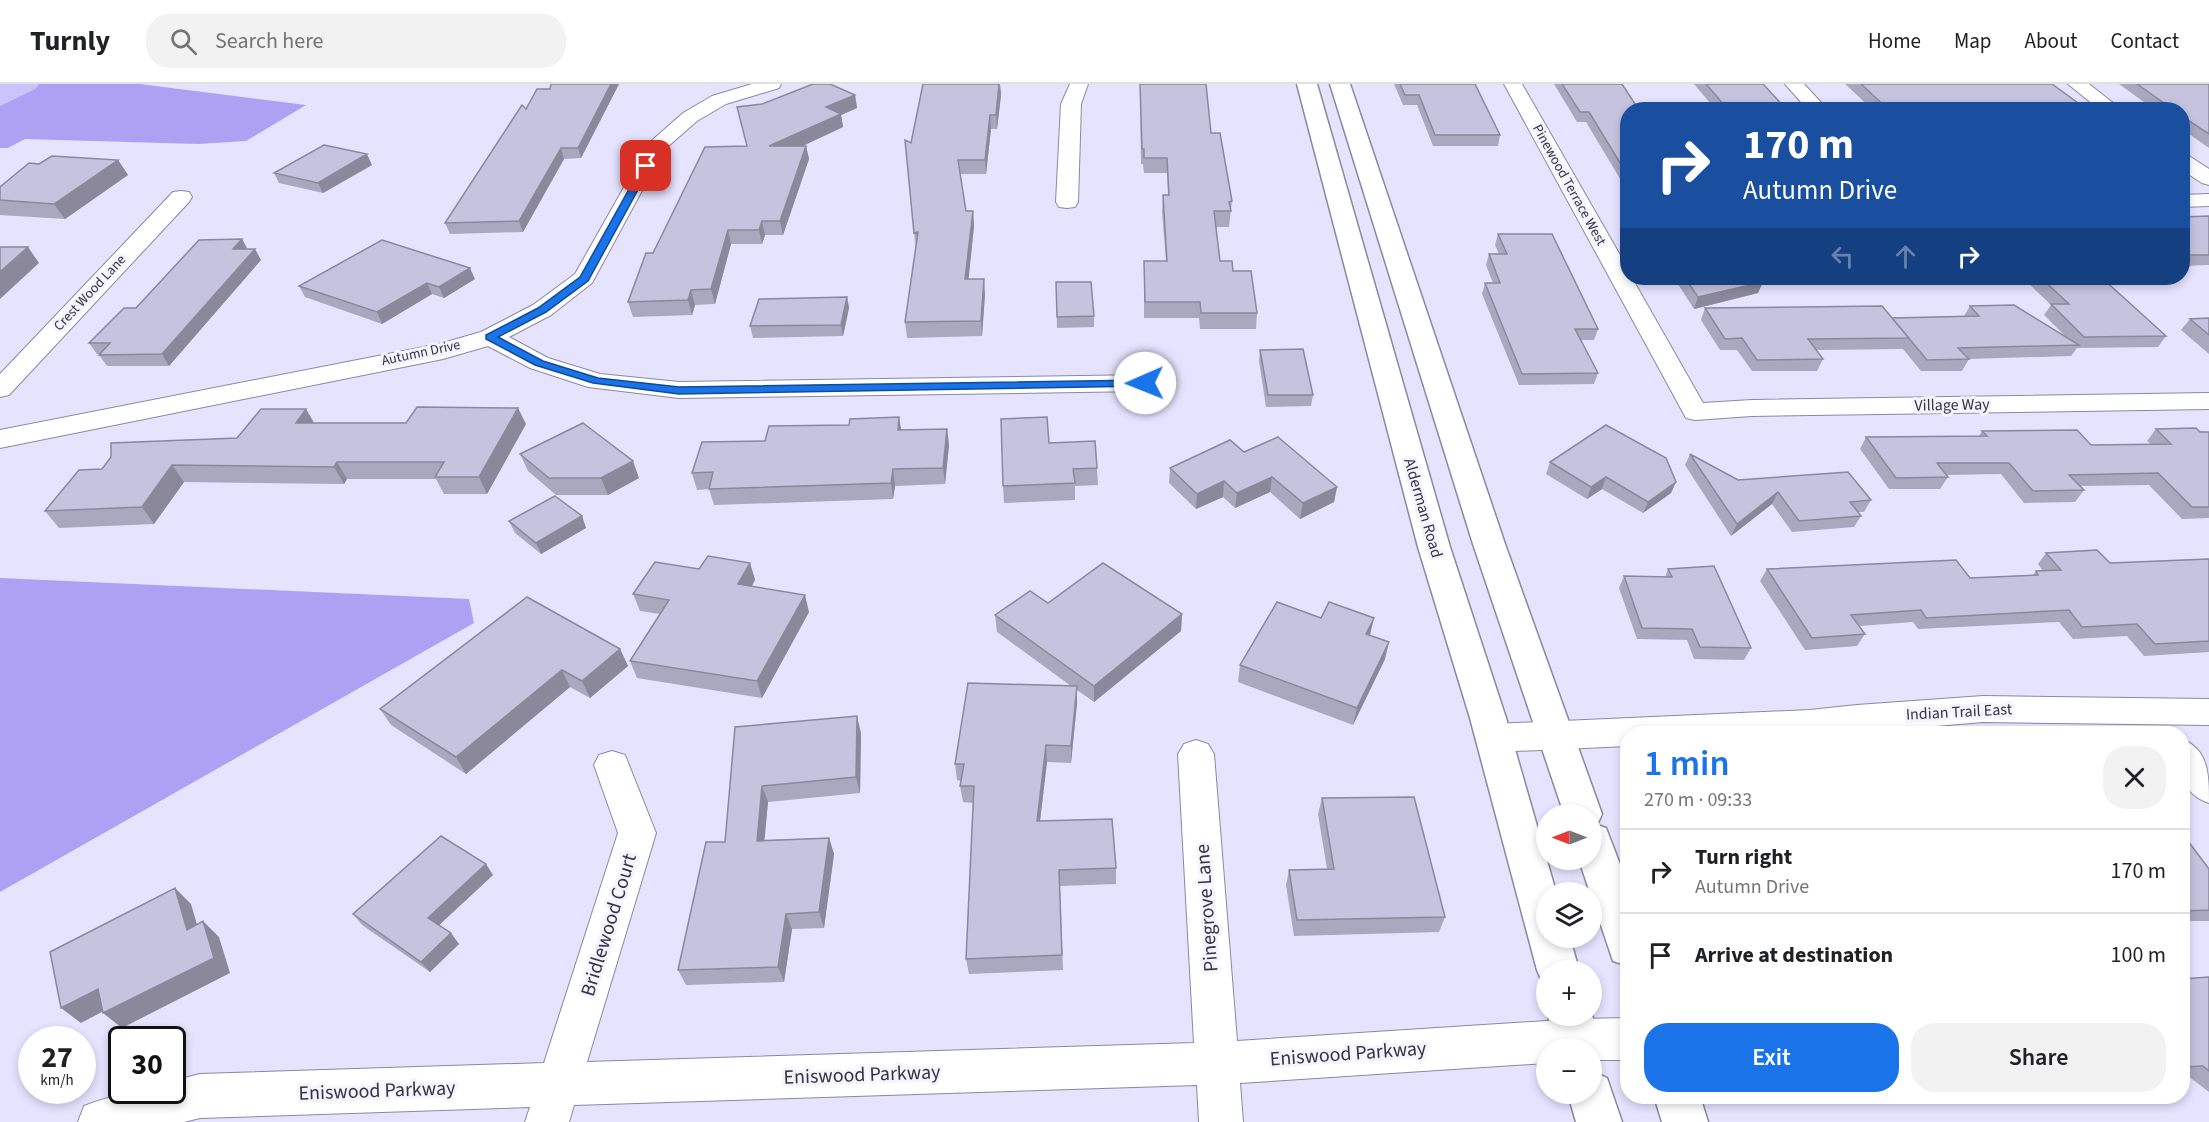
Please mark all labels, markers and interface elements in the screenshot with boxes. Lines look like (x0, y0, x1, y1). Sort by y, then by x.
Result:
search box (146, 14, 566, 68)
text: Turnly (30, 21, 110, 61)
icon: search (167, 25, 200, 58)
text: Search here (215, 25, 324, 57)
text: Home (1868, 26, 1921, 56)
text: Map (1954, 26, 1992, 56)
text: About (2025, 26, 2077, 56)
text: Contact (2110, 26, 2179, 56)
text: 170 m (1743, 115, 1854, 175)
street label: Pinewood Terrace West (1527, 121, 1611, 249)
icon: right (1644, 126, 1722, 204)
pin (620, 140, 671, 191)
icon: arrive (629, 149, 662, 182)
text: Autumn Drive (1743, 171, 1897, 210)
icon: left (1826, 240, 1859, 273)
icon: ahead (1889, 240, 1922, 273)
icon: right (1952, 240, 1985, 273)
street label: Crest Wood Lane (49, 250, 131, 336)
street label: Autumn Drive (380, 335, 462, 371)
position arrow (1113, 351, 1177, 415)
street label: Village Way (1914, 393, 1990, 417)
street label: Alderman Road (1398, 456, 1448, 560)
street label: Indian Trail East (1905, 698, 2013, 726)
text: 1 min (1644, 738, 1730, 789)
button: close (2103, 746, 2166, 809)
text: 270 m · 09:33 (1644, 786, 1752, 814)
north arrow (1536, 804, 1602, 870)
map controls (1536, 804, 1602, 1104)
text: Turn right (1695, 841, 1792, 873)
street label: Pinegrove Lane (1189, 843, 1225, 973)
street label: Bridlewood Court (574, 850, 644, 1000)
icon: right (1644, 855, 1677, 888)
text: 170 m (2111, 855, 2166, 887)
text: Autumn Drive (1695, 873, 1809, 901)
button: layers (1536, 882, 1602, 948)
icon: arrive (1644, 939, 1677, 972)
text: Arrive at destination (1695, 939, 1893, 971)
text: 100 m (2111, 939, 2166, 971)
button: + (1536, 960, 1602, 1026)
button: Exit (1644, 1023, 1899, 1092)
button: Share (1911, 1023, 2166, 1092)
speed limit sign: 30 (108, 1026, 186, 1104)
street label: Eniswood Parkway (1269, 1035, 1428, 1073)
text: 27 (41, 1036, 73, 1079)
button: − (1536, 1038, 1602, 1104)
street label: Eniswood Parkway (783, 1058, 942, 1092)
text: km/h (40, 1070, 74, 1091)
street label: Eniswood Parkway (298, 1074, 457, 1108)

